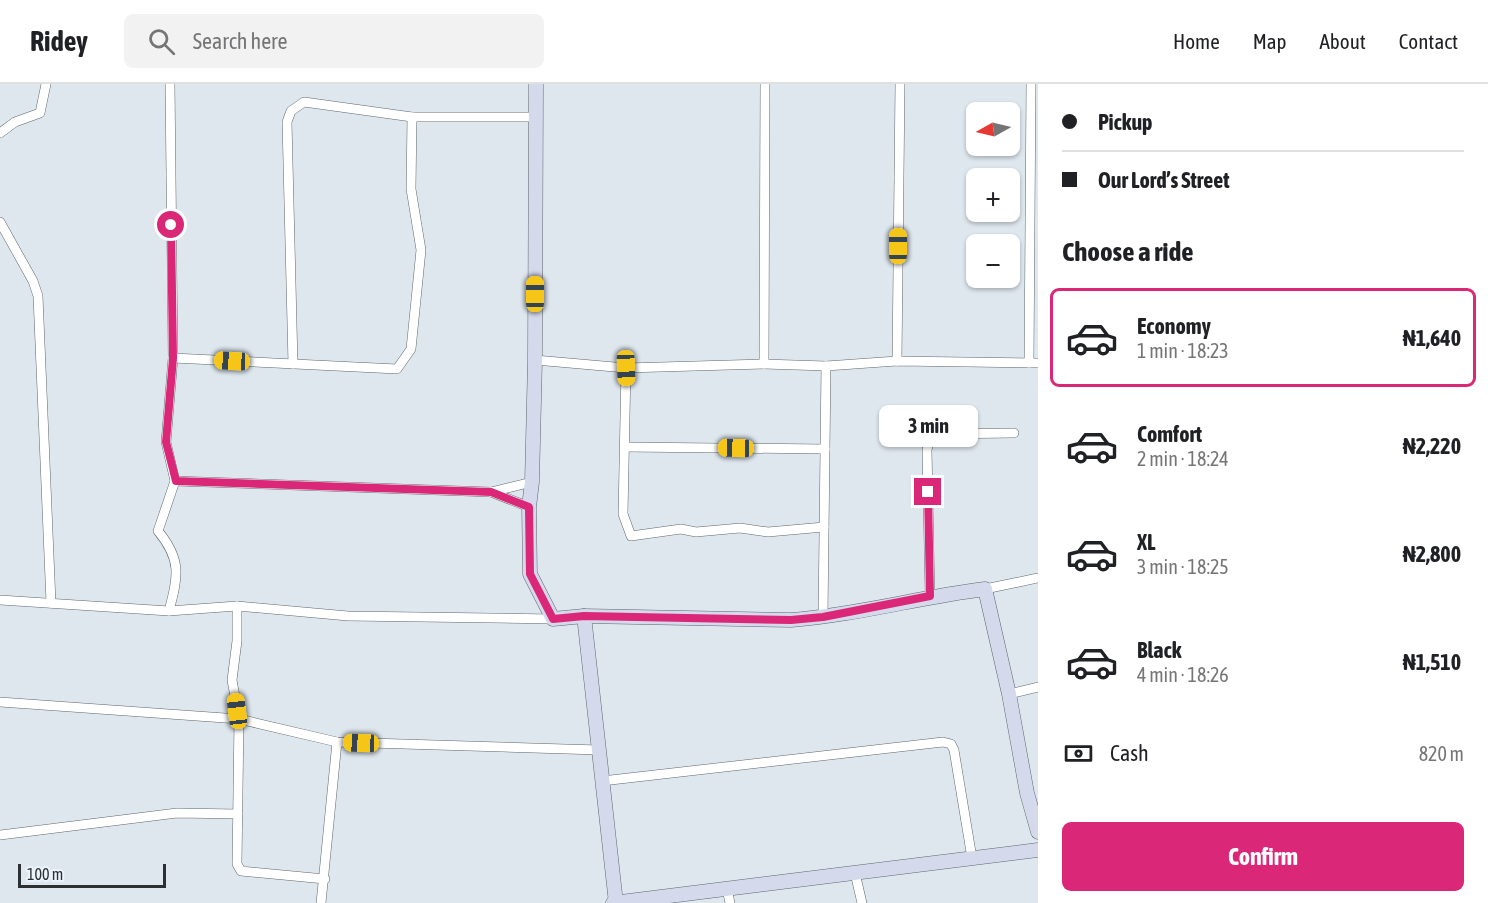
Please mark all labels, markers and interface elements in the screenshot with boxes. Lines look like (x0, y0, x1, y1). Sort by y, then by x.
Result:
search box (124, 14, 544, 68)
text: Ridey (30, 25, 88, 57)
icon: search (145, 25, 178, 58)
text: Search here (193, 28, 288, 54)
text: Home (1173, 29, 1220, 53)
text: Map (1253, 29, 1287, 53)
text: About (1320, 29, 1366, 53)
text: Contact (1399, 29, 1458, 53)
north arrow (966, 102, 1020, 156)
map controls (966, 102, 1020, 288)
text: Pickup (1098, 109, 1153, 135)
text: Our Lord’s Street (1098, 167, 1230, 193)
button: + (966, 168, 1020, 222)
route start (157, 211, 184, 238)
car (889, 228, 907, 264)
button: − (966, 234, 1020, 288)
text: Choose a ride (1062, 236, 1194, 267)
car (526, 276, 544, 312)
icon: car (1065, 311, 1119, 365)
text: Economy (1137, 313, 1211, 339)
text: ₦1,640 (1403, 325, 1461, 351)
text: 1 min · 18:23 (1137, 339, 1229, 362)
car (616, 350, 636, 386)
car (214, 351, 250, 371)
callout: 3 min (878, 405, 978, 447)
text: 3 min (908, 414, 949, 437)
icon: car (1065, 419, 1119, 473)
text: Comfort (1137, 421, 1202, 447)
text: ₦2,220 (1403, 433, 1461, 459)
car (718, 439, 754, 457)
text: 2 min · 18:24 (1137, 447, 1229, 470)
route end (914, 478, 941, 505)
icon: car (1065, 527, 1119, 581)
text: XL (1137, 529, 1155, 555)
text: ₦2,800 (1403, 541, 1461, 567)
text: 3 min · 18:25 (1137, 555, 1229, 578)
icon: car (1065, 635, 1119, 689)
text: Black (1137, 637, 1181, 663)
text: ₦1,510 (1403, 649, 1461, 675)
text: 4 min · 18:26 (1137, 663, 1229, 686)
car (226, 692, 248, 730)
car (343, 733, 379, 753)
icon: cash (1062, 737, 1095, 770)
text: Cash (1110, 740, 1149, 766)
text: 820 m (1419, 742, 1464, 765)
button: Confirm (1062, 822, 1464, 891)
scale bar (18, 861, 166, 888)
text: 100 m (27, 865, 63, 883)

